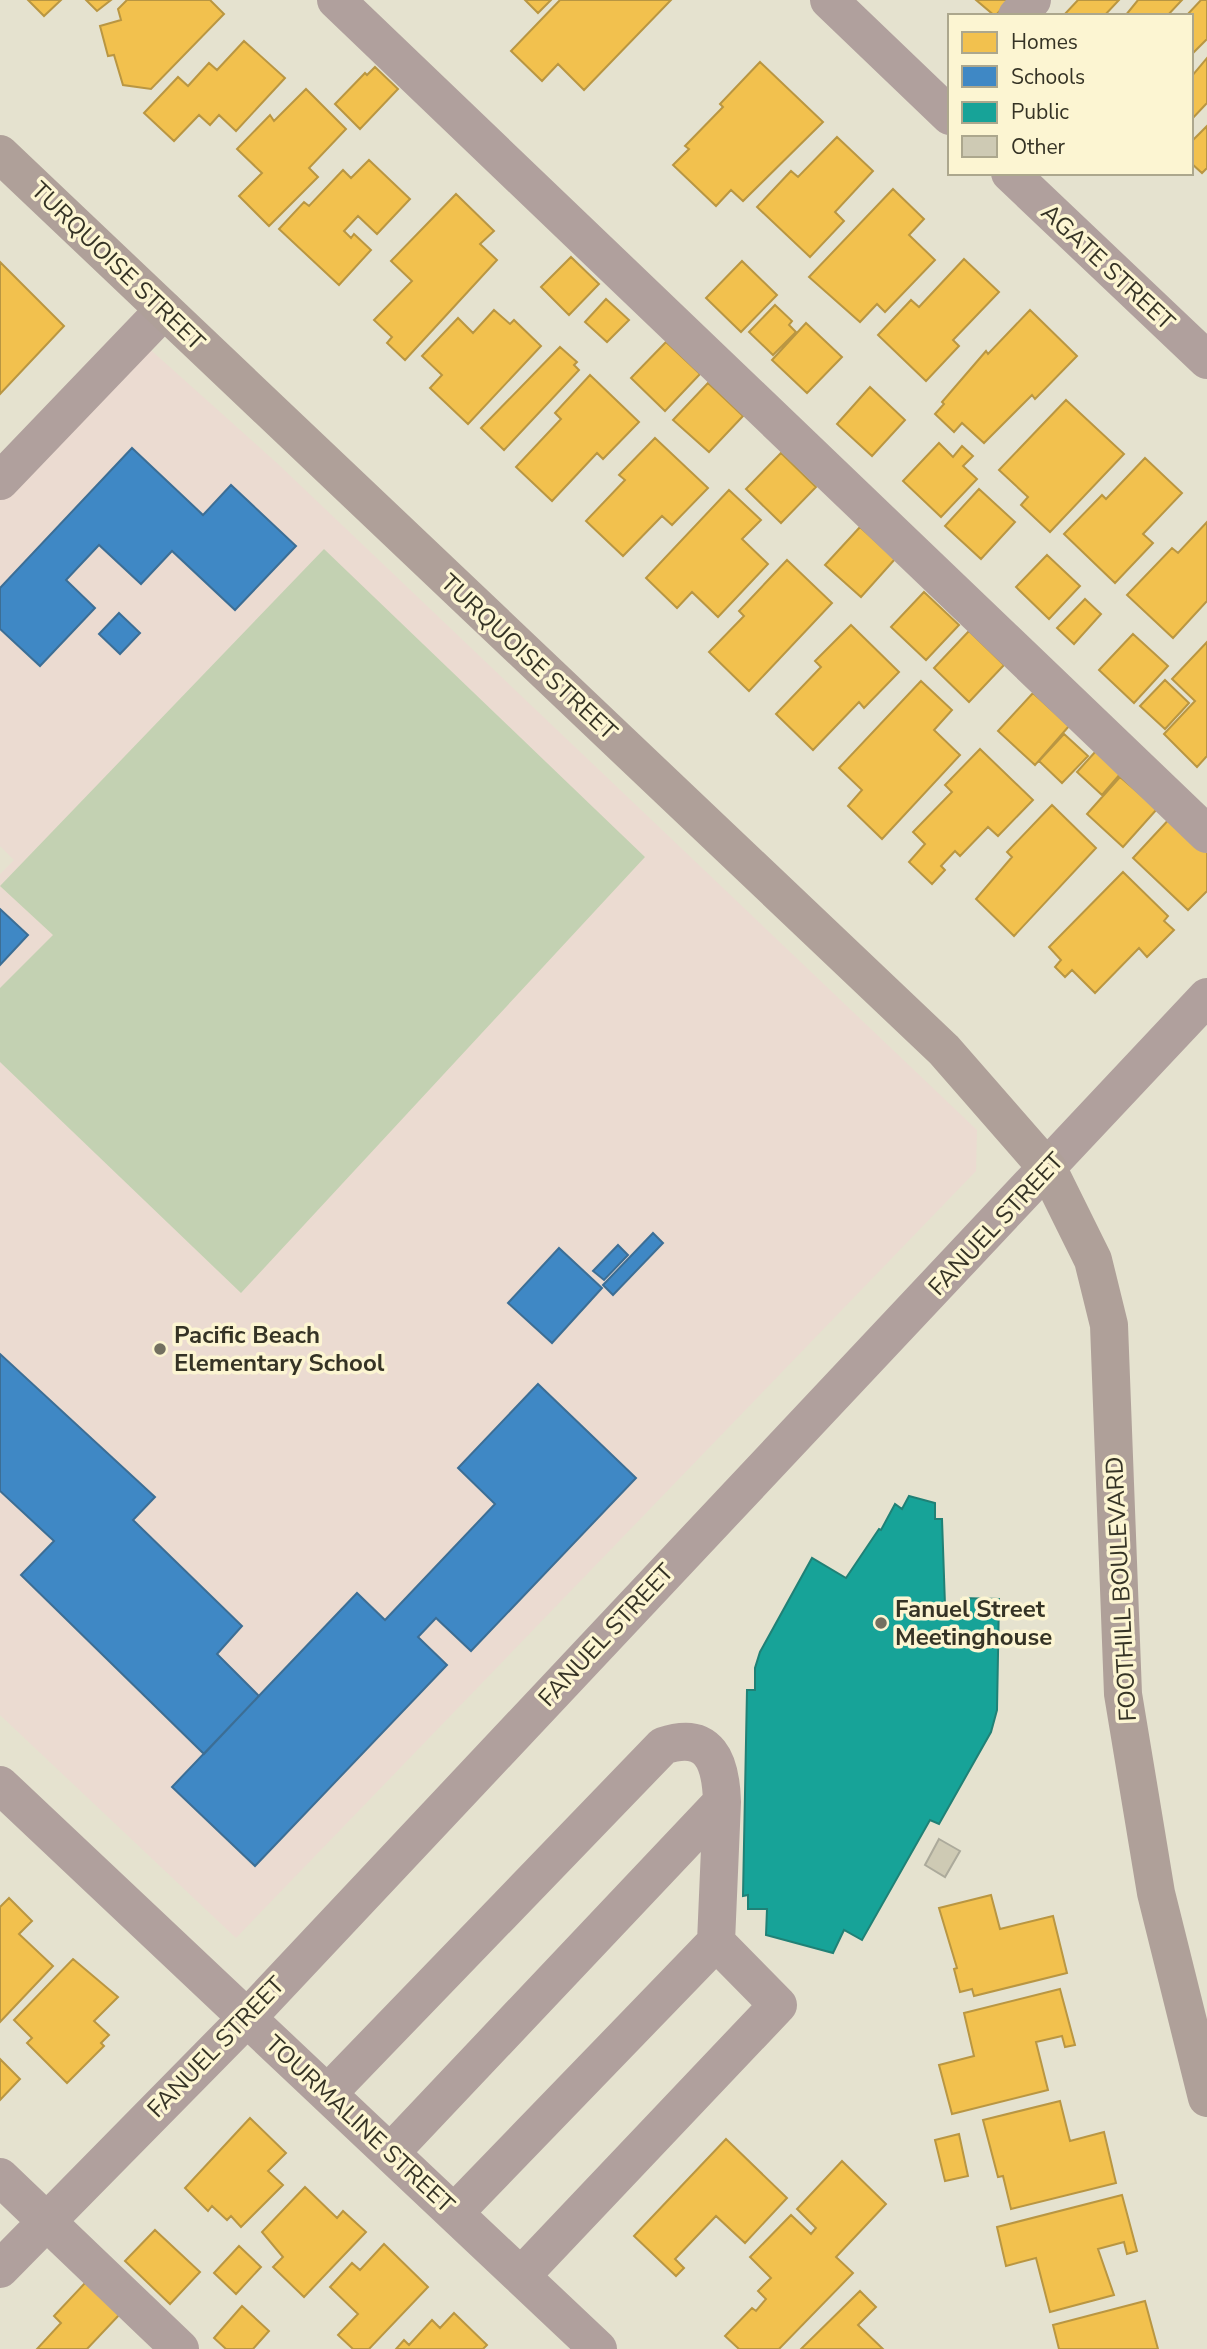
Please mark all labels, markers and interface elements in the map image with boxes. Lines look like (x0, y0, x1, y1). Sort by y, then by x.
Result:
legend (948, 14, 1193, 175)
text: Homes (1011, 28, 1078, 56)
text: Schools (1011, 63, 1085, 91)
text: Public (1011, 98, 1069, 126)
text: Other (1011, 133, 1066, 161)
street label: TURQUOISE STREET (24, 175, 212, 358)
street label: AGATE STREET (1034, 197, 1182, 338)
street label: TURQUOISE STREET (434, 567, 625, 748)
street label: FANUEL STREET (921, 1145, 1071, 1302)
place label: Pacific Beach Elementary School (174, 1319, 385, 1379)
marker: Pacific Beach Elementary School (152, 1341, 168, 1357)
street label: FOOTHILL BOULEVARD (1098, 1456, 1144, 1722)
street label: FANUEL STREET (531, 1556, 681, 1713)
place label: Fanuel Street Meetinghouse (895, 1593, 1052, 1653)
marker: Fanuel Street Meetinghouse (873, 1615, 889, 1631)
street label: FANUEL STREET (140, 1969, 292, 2125)
street label: TOURMALINE STREET (259, 2028, 462, 2220)

